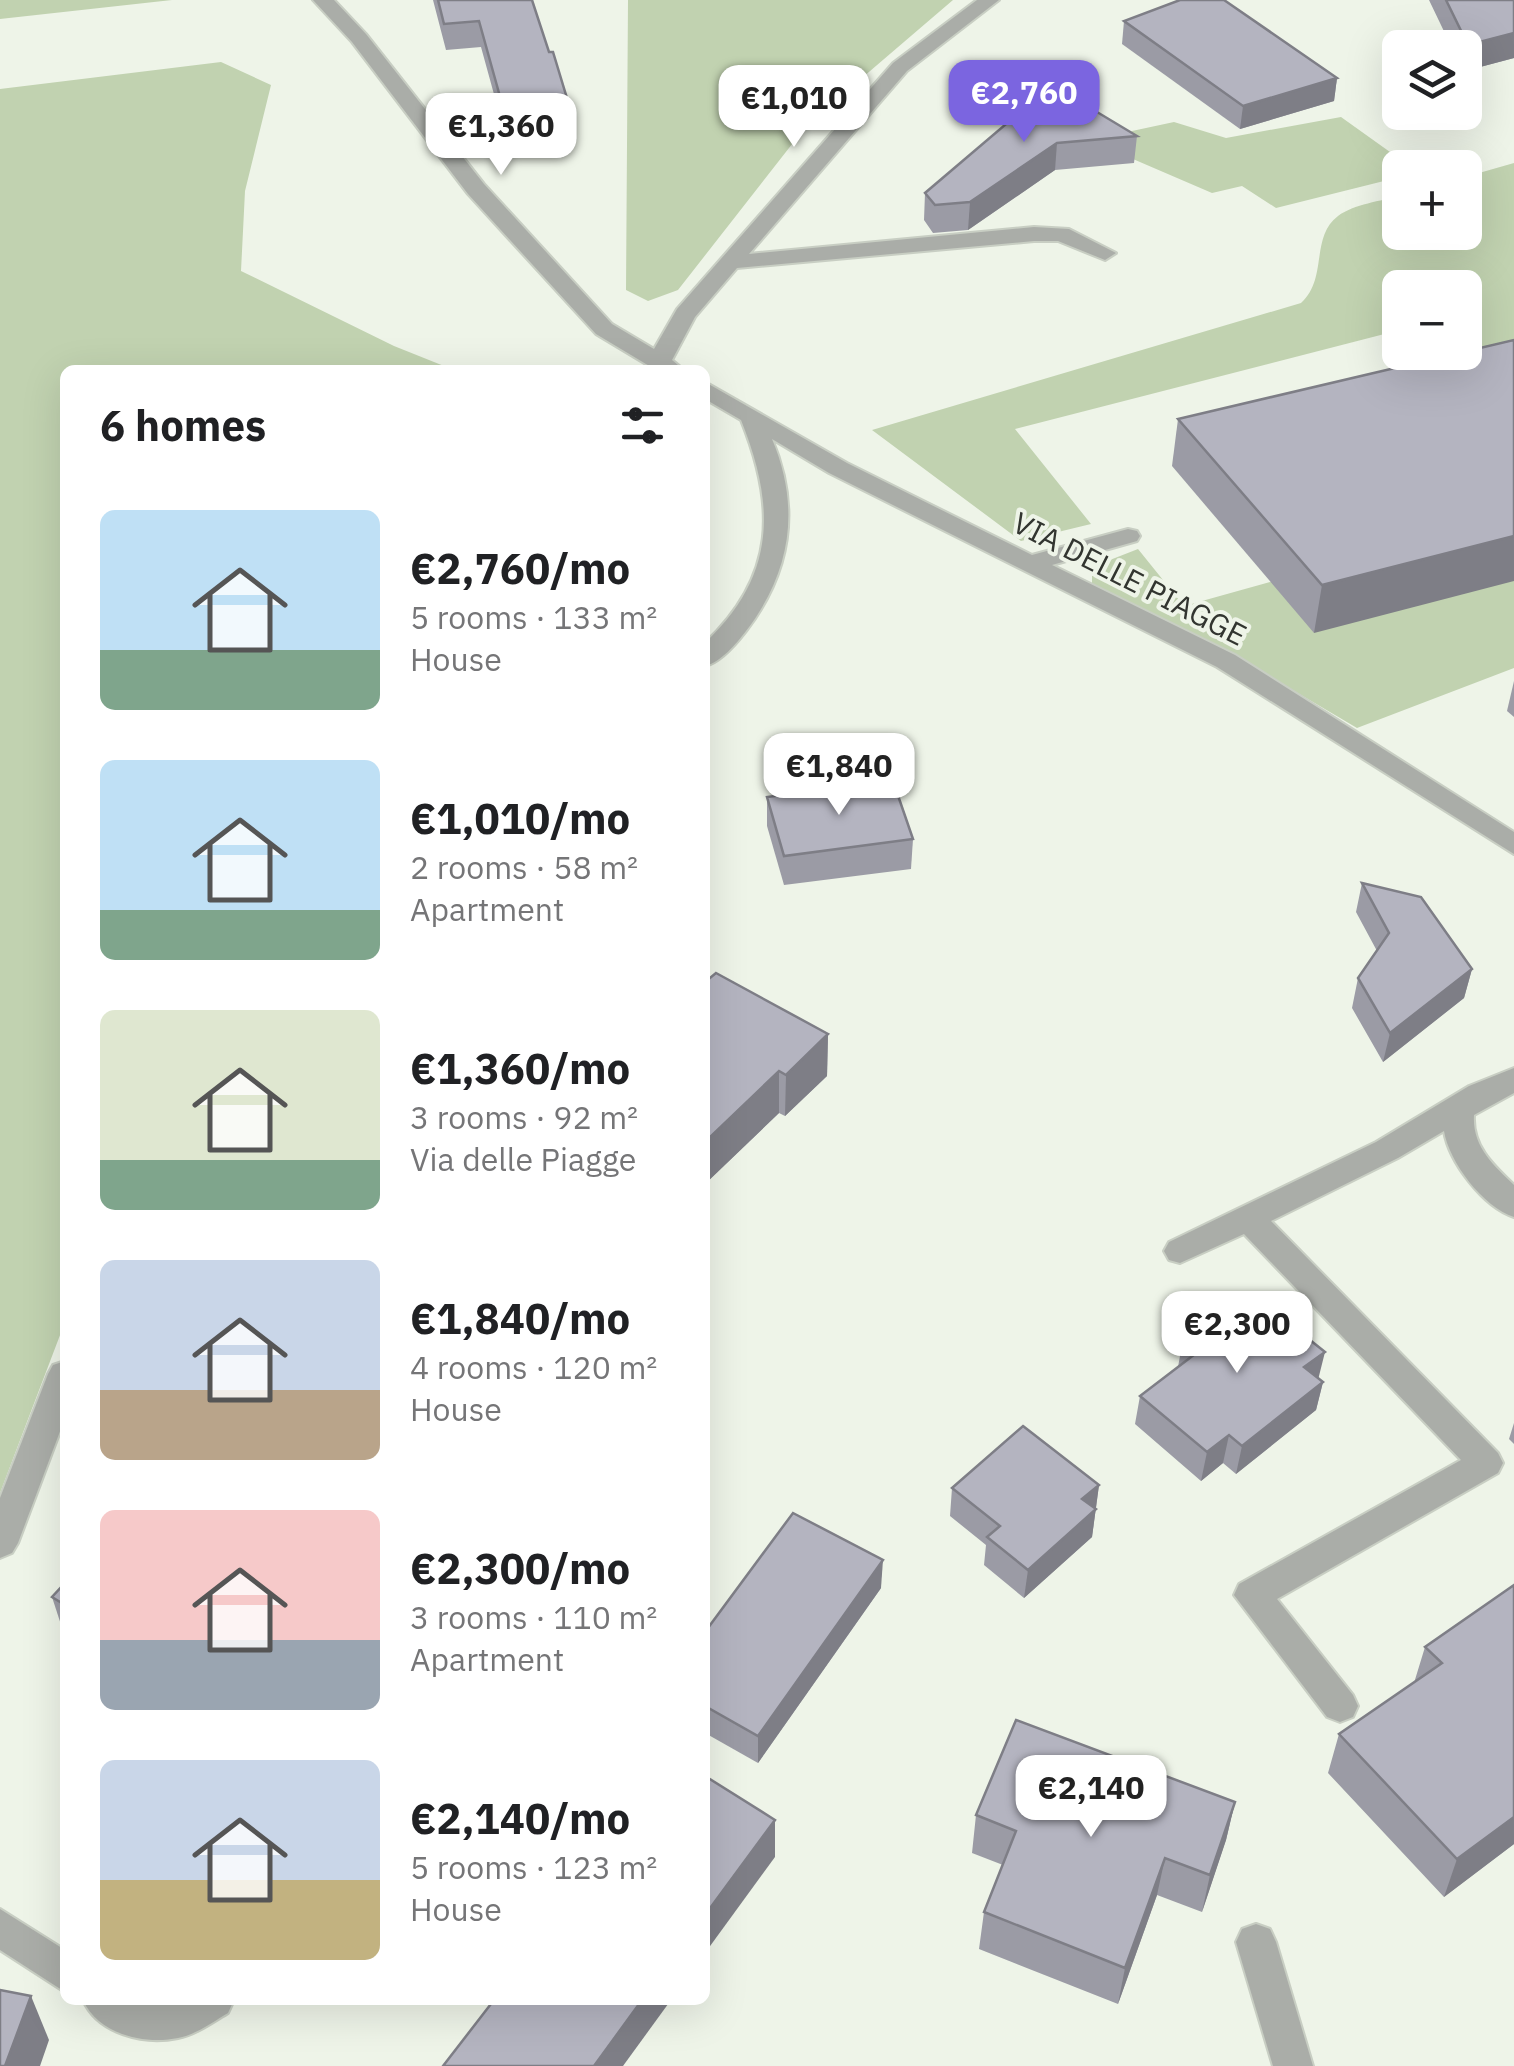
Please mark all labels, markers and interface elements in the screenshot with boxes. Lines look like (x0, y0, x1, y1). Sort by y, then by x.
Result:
map controls (1382, 30, 1482, 370)
button: layers (1382, 30, 1482, 130)
pin: €2,760 (943, 60, 1105, 145)
pin: €1,010 (713, 65, 875, 150)
text: €2,760 (971, 71, 1077, 113)
text: €1,010 (741, 76, 847, 118)
pin: €1,360 (420, 93, 582, 178)
text: €1,360 (448, 104, 554, 146)
button: + (1382, 150, 1482, 250)
button: − (1382, 270, 1482, 370)
text: 6 homes (100, 398, 266, 453)
icon: filters (615, 398, 670, 453)
street label: VIA DELLE PIAGGE (1007, 502, 1253, 654)
text: €2,760/mo (410, 541, 630, 596)
icon: home (180, 550, 300, 670)
text: 5 rooms · 133 m² (410, 596, 657, 638)
text: House (410, 638, 502, 680)
pin: €1,840 (758, 733, 920, 818)
text: €1,840 (786, 744, 892, 786)
text: €1,010/mo (410, 791, 630, 846)
icon: home (180, 800, 300, 920)
text: 2 rooms · 58 m² (410, 846, 638, 888)
text: Apartment (410, 888, 564, 930)
text: €1,360/mo (410, 1041, 630, 1096)
icon: home (180, 1050, 300, 1170)
text: 3 rooms · 92 m² (410, 1096, 638, 1138)
text: Via delle Piagge (410, 1138, 636, 1180)
text: €1,840/mo (410, 1291, 630, 1346)
pin: €2,300 (1156, 1291, 1318, 1376)
icon: home (180, 1300, 300, 1420)
text: €2,300 (1184, 1302, 1290, 1344)
text: 4 rooms · 120 m² (410, 1346, 657, 1388)
text: House (410, 1388, 502, 1430)
text: €2,300/mo (410, 1541, 630, 1596)
icon: home (180, 1550, 300, 1670)
text: 3 rooms · 110 m² (410, 1596, 657, 1638)
text: Apartment (410, 1638, 564, 1680)
pin: €2,140 (1010, 1755, 1172, 1840)
text: €2,140 (1038, 1766, 1144, 1808)
text: €2,140/mo (410, 1791, 630, 1846)
icon: home (180, 1800, 300, 1920)
text: 5 rooms · 123 m² (410, 1846, 657, 1888)
text: House (410, 1888, 502, 1930)

